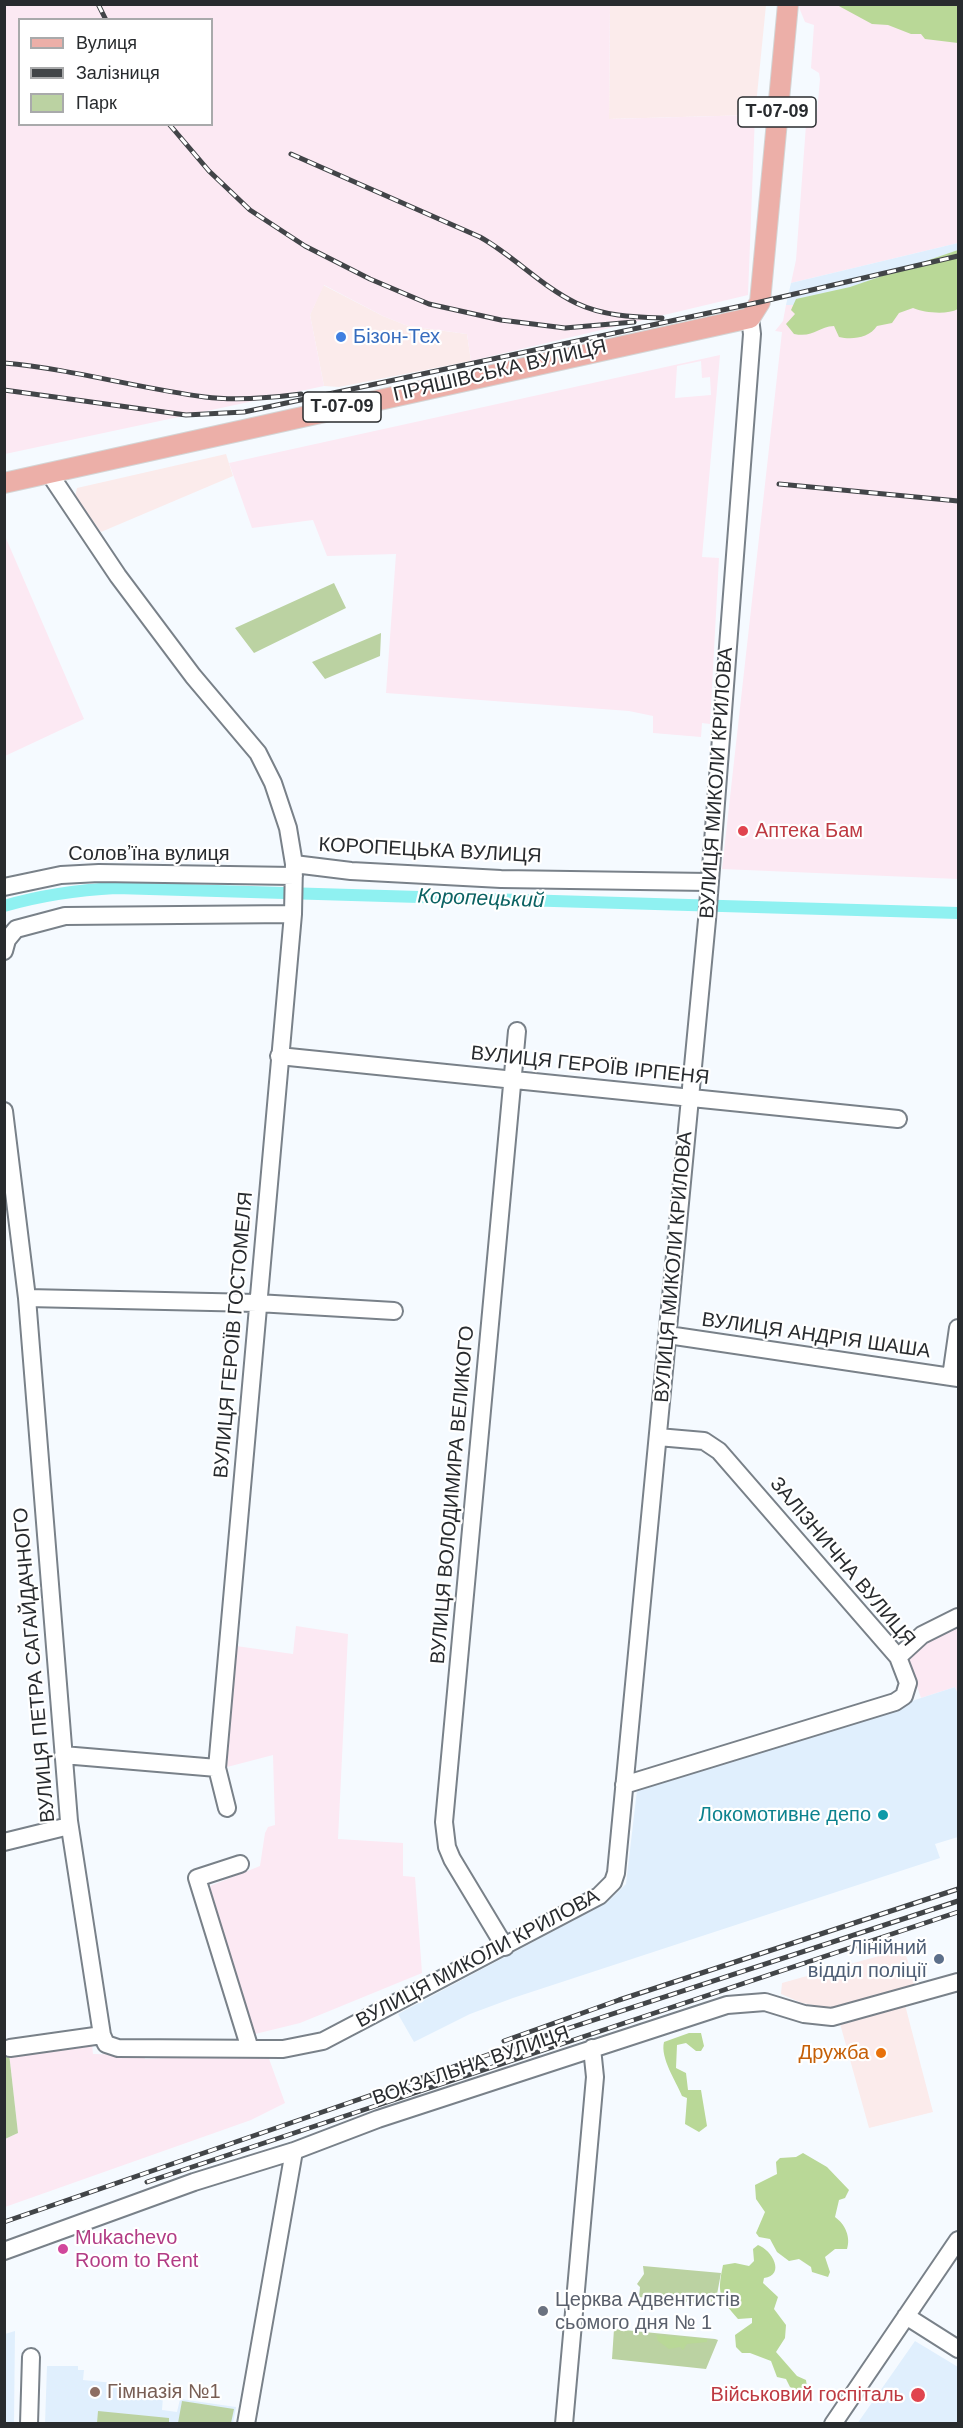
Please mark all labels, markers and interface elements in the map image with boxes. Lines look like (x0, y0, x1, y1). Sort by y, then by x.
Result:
legend (18, 18, 213, 126)
text: Вулиця (76, 33, 137, 53)
text: Залізниця (76, 63, 160, 83)
text: Парк (76, 93, 117, 113)
road number: Т-07-09 (738, 97, 816, 127)
place label: Бізон-Тех (353, 325, 440, 349)
marker: Бізон-Тех (334, 330, 348, 344)
street label: ПРЯШІВСЬКА ВУЛИЦЯ (391, 335, 609, 407)
road number: Т-07-09 (303, 392, 381, 422)
street label: ВУЛИЦЯ МИКОЛИ КРИЛОВА (696, 647, 738, 919)
place label: Аптека Бам (755, 819, 863, 843)
marker: Аптека Бам (736, 824, 750, 838)
street label: КОРОПЕЦЬКА ВУЛИЦЯ (318, 833, 542, 869)
street label: Соловʼїна вулиця (68, 842, 230, 866)
water label: Коропецький (417, 884, 545, 914)
street label: ВУЛИЦЯ ГЕРОЇВ ІРПЕНЯ (470, 1042, 710, 1090)
street label: ВУЛИЦЯ МИКОЛИ КРИЛОВА (650, 1131, 698, 1403)
street label: ВУЛИЦЯ ГЕРОЇВ ГОСТОМЕЛЯ (210, 1191, 258, 1479)
street label: ВУЛИЦЯ АНДРІЯ ШАША (700, 1308, 932, 1364)
street label: ВУЛИЦЯ ВОЛОДИМИРА ВЕЛИКОГО (426, 1325, 480, 1665)
street label: ЗАЛІЗНИЧНА ВУЛИЦЯ (764, 1472, 920, 1652)
street label: ВУЛИЦЯ ПЕТРА САГАЙДАЧНОГО (9, 1506, 61, 1824)
place label: Локомотивне депо (699, 1803, 871, 1827)
marker: Локомотивне депо (876, 1808, 890, 1822)
street label: ВУЛИЦЯ МИКОЛИ КРИЛОВА (352, 1885, 604, 2033)
place label: Лінійний відділ поліції (808, 1936, 927, 1983)
marker: Лінійний відділ поліції (932, 1952, 946, 1966)
street label: ВОКЗАЛЬНА ВУЛИЦЯ (369, 2021, 573, 2111)
place label: Дружба (799, 2041, 869, 2065)
marker: Дружба (874, 2046, 888, 2060)
place label: Mukachevo Room to Rent (75, 2226, 198, 2273)
marker: Mukachevo Room to Rent (56, 2242, 70, 2256)
place label: Церква Адвентистів сьомого дня № 1 (555, 2288, 740, 2335)
marker: Церква Адвентистів сьомого дня № 1 (536, 2304, 550, 2318)
place label: Гімназія №1 (107, 2380, 221, 2404)
place label: Військовий госпіталь (711, 2383, 904, 2407)
marker: Гімназія №1 (88, 2385, 102, 2399)
marker: Військовий госпіталь (909, 2386, 927, 2404)

